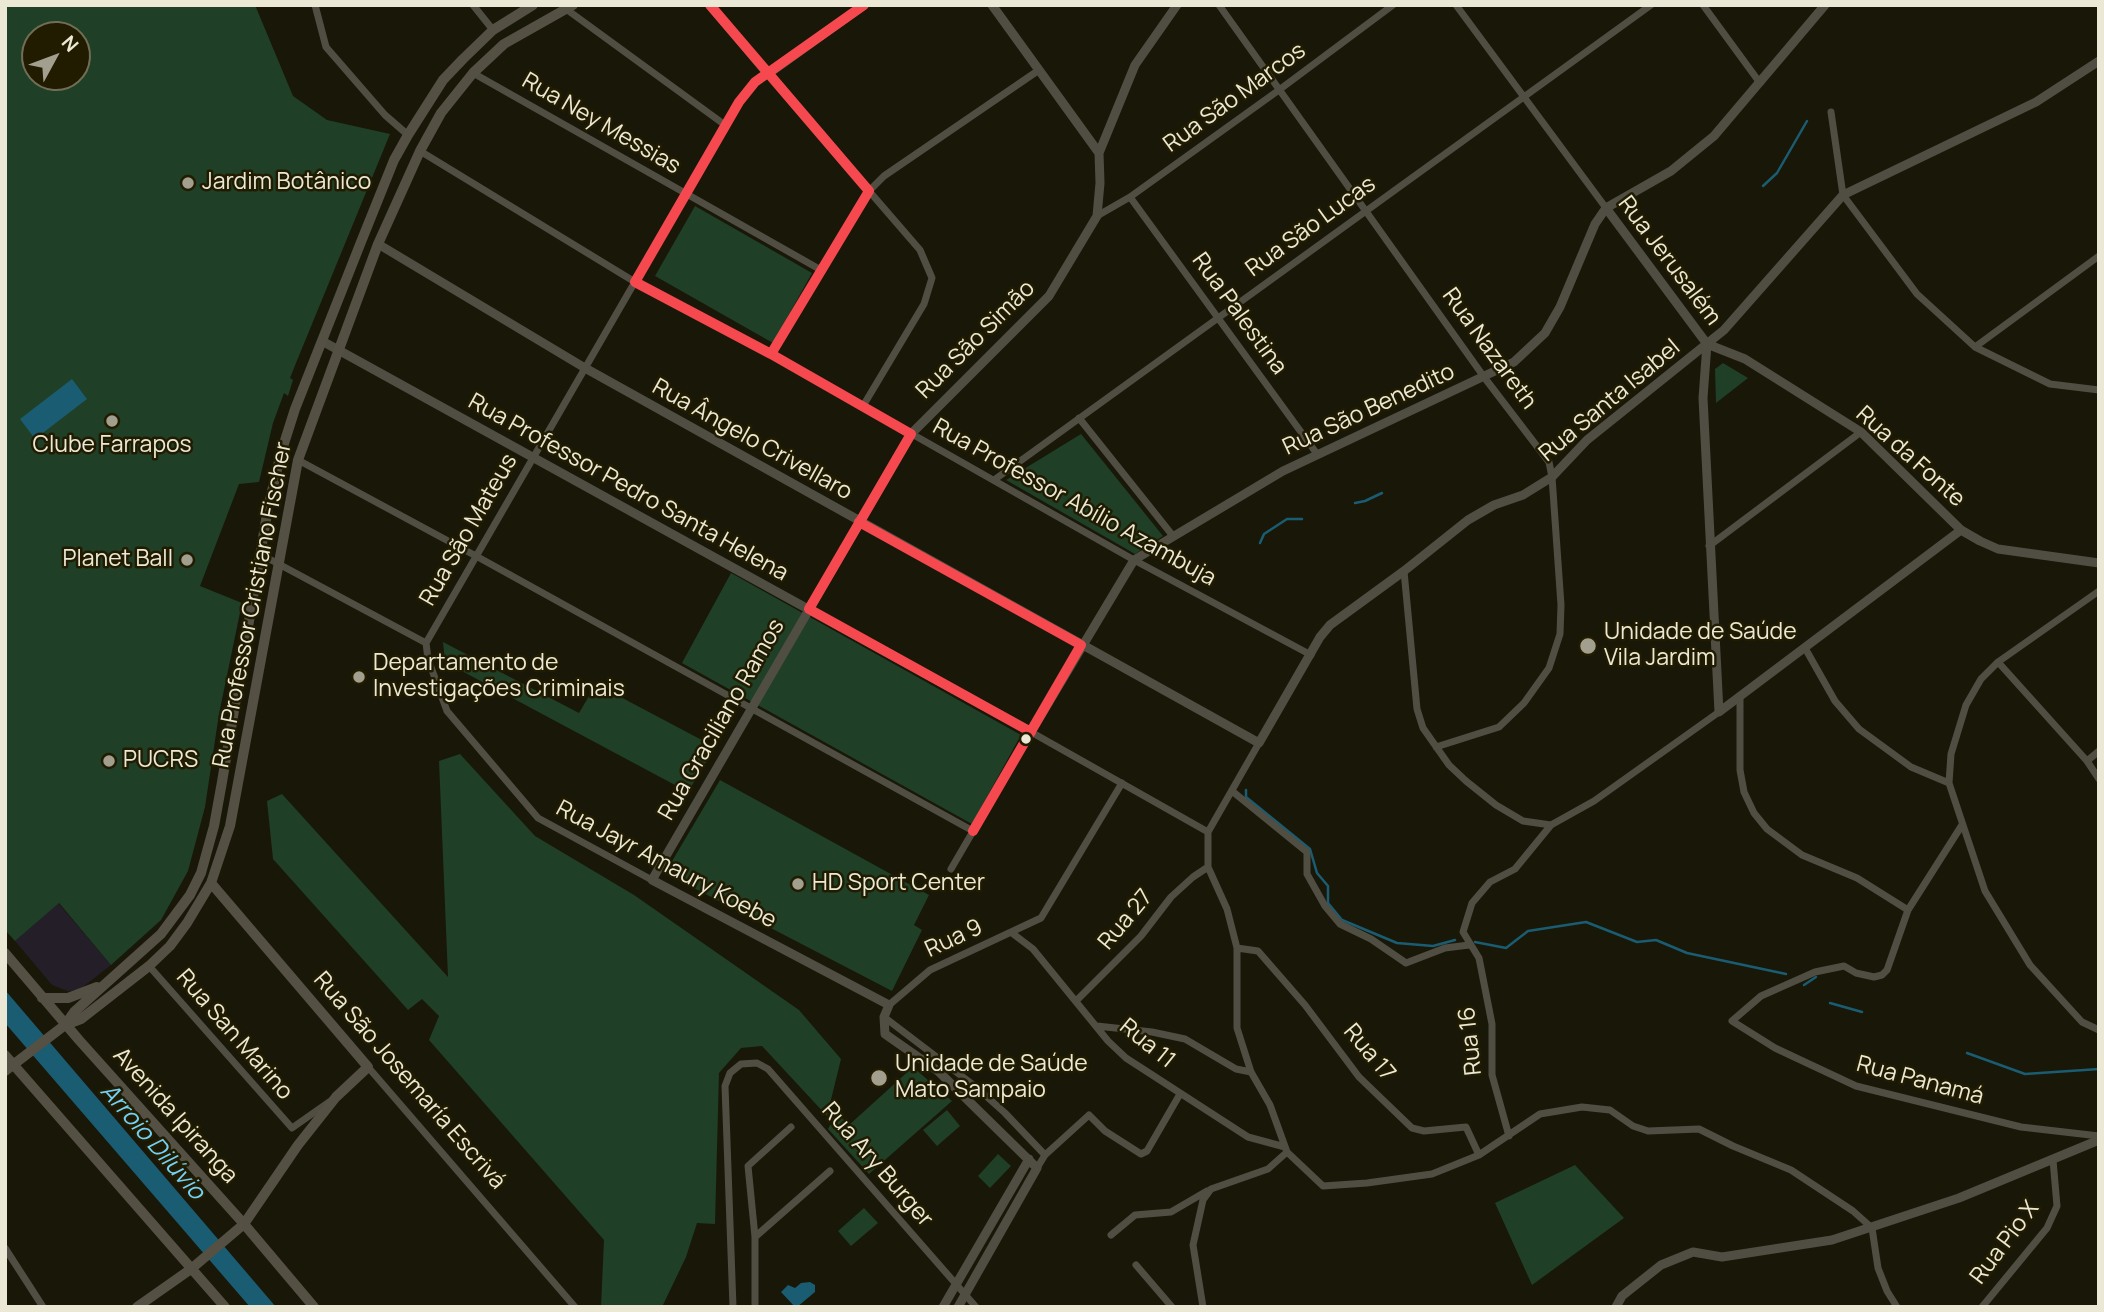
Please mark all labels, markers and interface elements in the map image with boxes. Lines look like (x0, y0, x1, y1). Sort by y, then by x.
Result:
north arrow (21, 21, 91, 91)
text: N (56, 30, 85, 57)
street label: Rua São Marcos (1159, 37, 1311, 159)
street label: Rua Ney Messias (517, 67, 685, 181)
place label: Jardim Botânico (202, 169, 371, 197)
street label: Rua São Lucas (1241, 171, 1381, 283)
marker: Jardim Botânico (180, 175, 196, 191)
street label: Rua Jerusalém (1612, 191, 1726, 331)
street label: Rua Palestina (1186, 248, 1292, 380)
street label: Rua São Simão (911, 275, 1041, 405)
street label: Rua Nazareth (1436, 283, 1542, 415)
street label: Rua Santa Isabel (1534, 334, 1686, 468)
street label: Rua São Benedito (1279, 358, 1459, 462)
street label: Rua Ângelo Crivellaro (647, 374, 857, 506)
street label: Rua Professor Pedro Santa Helena (463, 388, 793, 588)
street label: Rua da Fonte (1850, 401, 1970, 513)
marker: Clube Farrapos (104, 413, 120, 429)
street label: Rua Professor Abílio Azambuja (928, 413, 1220, 593)
place label: Clube Farrapos (32, 432, 192, 460)
street label: Rua Professor Cristiano Fischer (208, 440, 298, 770)
street label: Rua São Mateus (414, 449, 524, 611)
place label: Planet Ball (63, 546, 173, 574)
marker: Planet Ball (179, 552, 195, 568)
street label: Rua Graciliano Ramos (653, 615, 791, 825)
place label: Unidade de Saúde Vila Jardim (1604, 619, 1797, 673)
marker: Unidade de Saúde Vila Jardim (1578, 636, 1598, 656)
place label: Departamento de Investigações Criminais (373, 650, 625, 704)
marker: Departamento de Investigações Criminais (351, 669, 367, 685)
unlabelled marker (1019, 732, 1033, 746)
place label: PUCRS (123, 747, 198, 775)
marker: PUCRS (101, 753, 117, 769)
street label: Rua Jayr Amaury Koebe (551, 795, 781, 935)
place label: HD Sport Center (812, 870, 985, 898)
marker: HD Sport Center (790, 876, 806, 892)
street label: Rua 27 (1093, 884, 1159, 956)
street label: Rua 9 (921, 914, 987, 964)
street label: Rua San Marino (170, 964, 298, 1106)
street label: Rua São Josemaría Escrivá (307, 967, 511, 1195)
street label: Rua 16 (1454, 1005, 1488, 1077)
street label: Rua 11 (1114, 1013, 1180, 1075)
street label: Rua 17 (1337, 1019, 1401, 1087)
street label: Avenida Ipiranga (107, 1042, 243, 1190)
place label: Unidade de Saúde Mato Sampaio (895, 1051, 1088, 1105)
street label: Rua Panamá (1853, 1051, 1987, 1111)
marker: Unidade de Saúde Mato Sampaio (869, 1068, 889, 1088)
water label: Arroio Dilúvio (94, 1078, 210, 1206)
street label: Rua Ary Burger (815, 1097, 939, 1233)
street label: Rua Pio X (1965, 1196, 2045, 1290)

